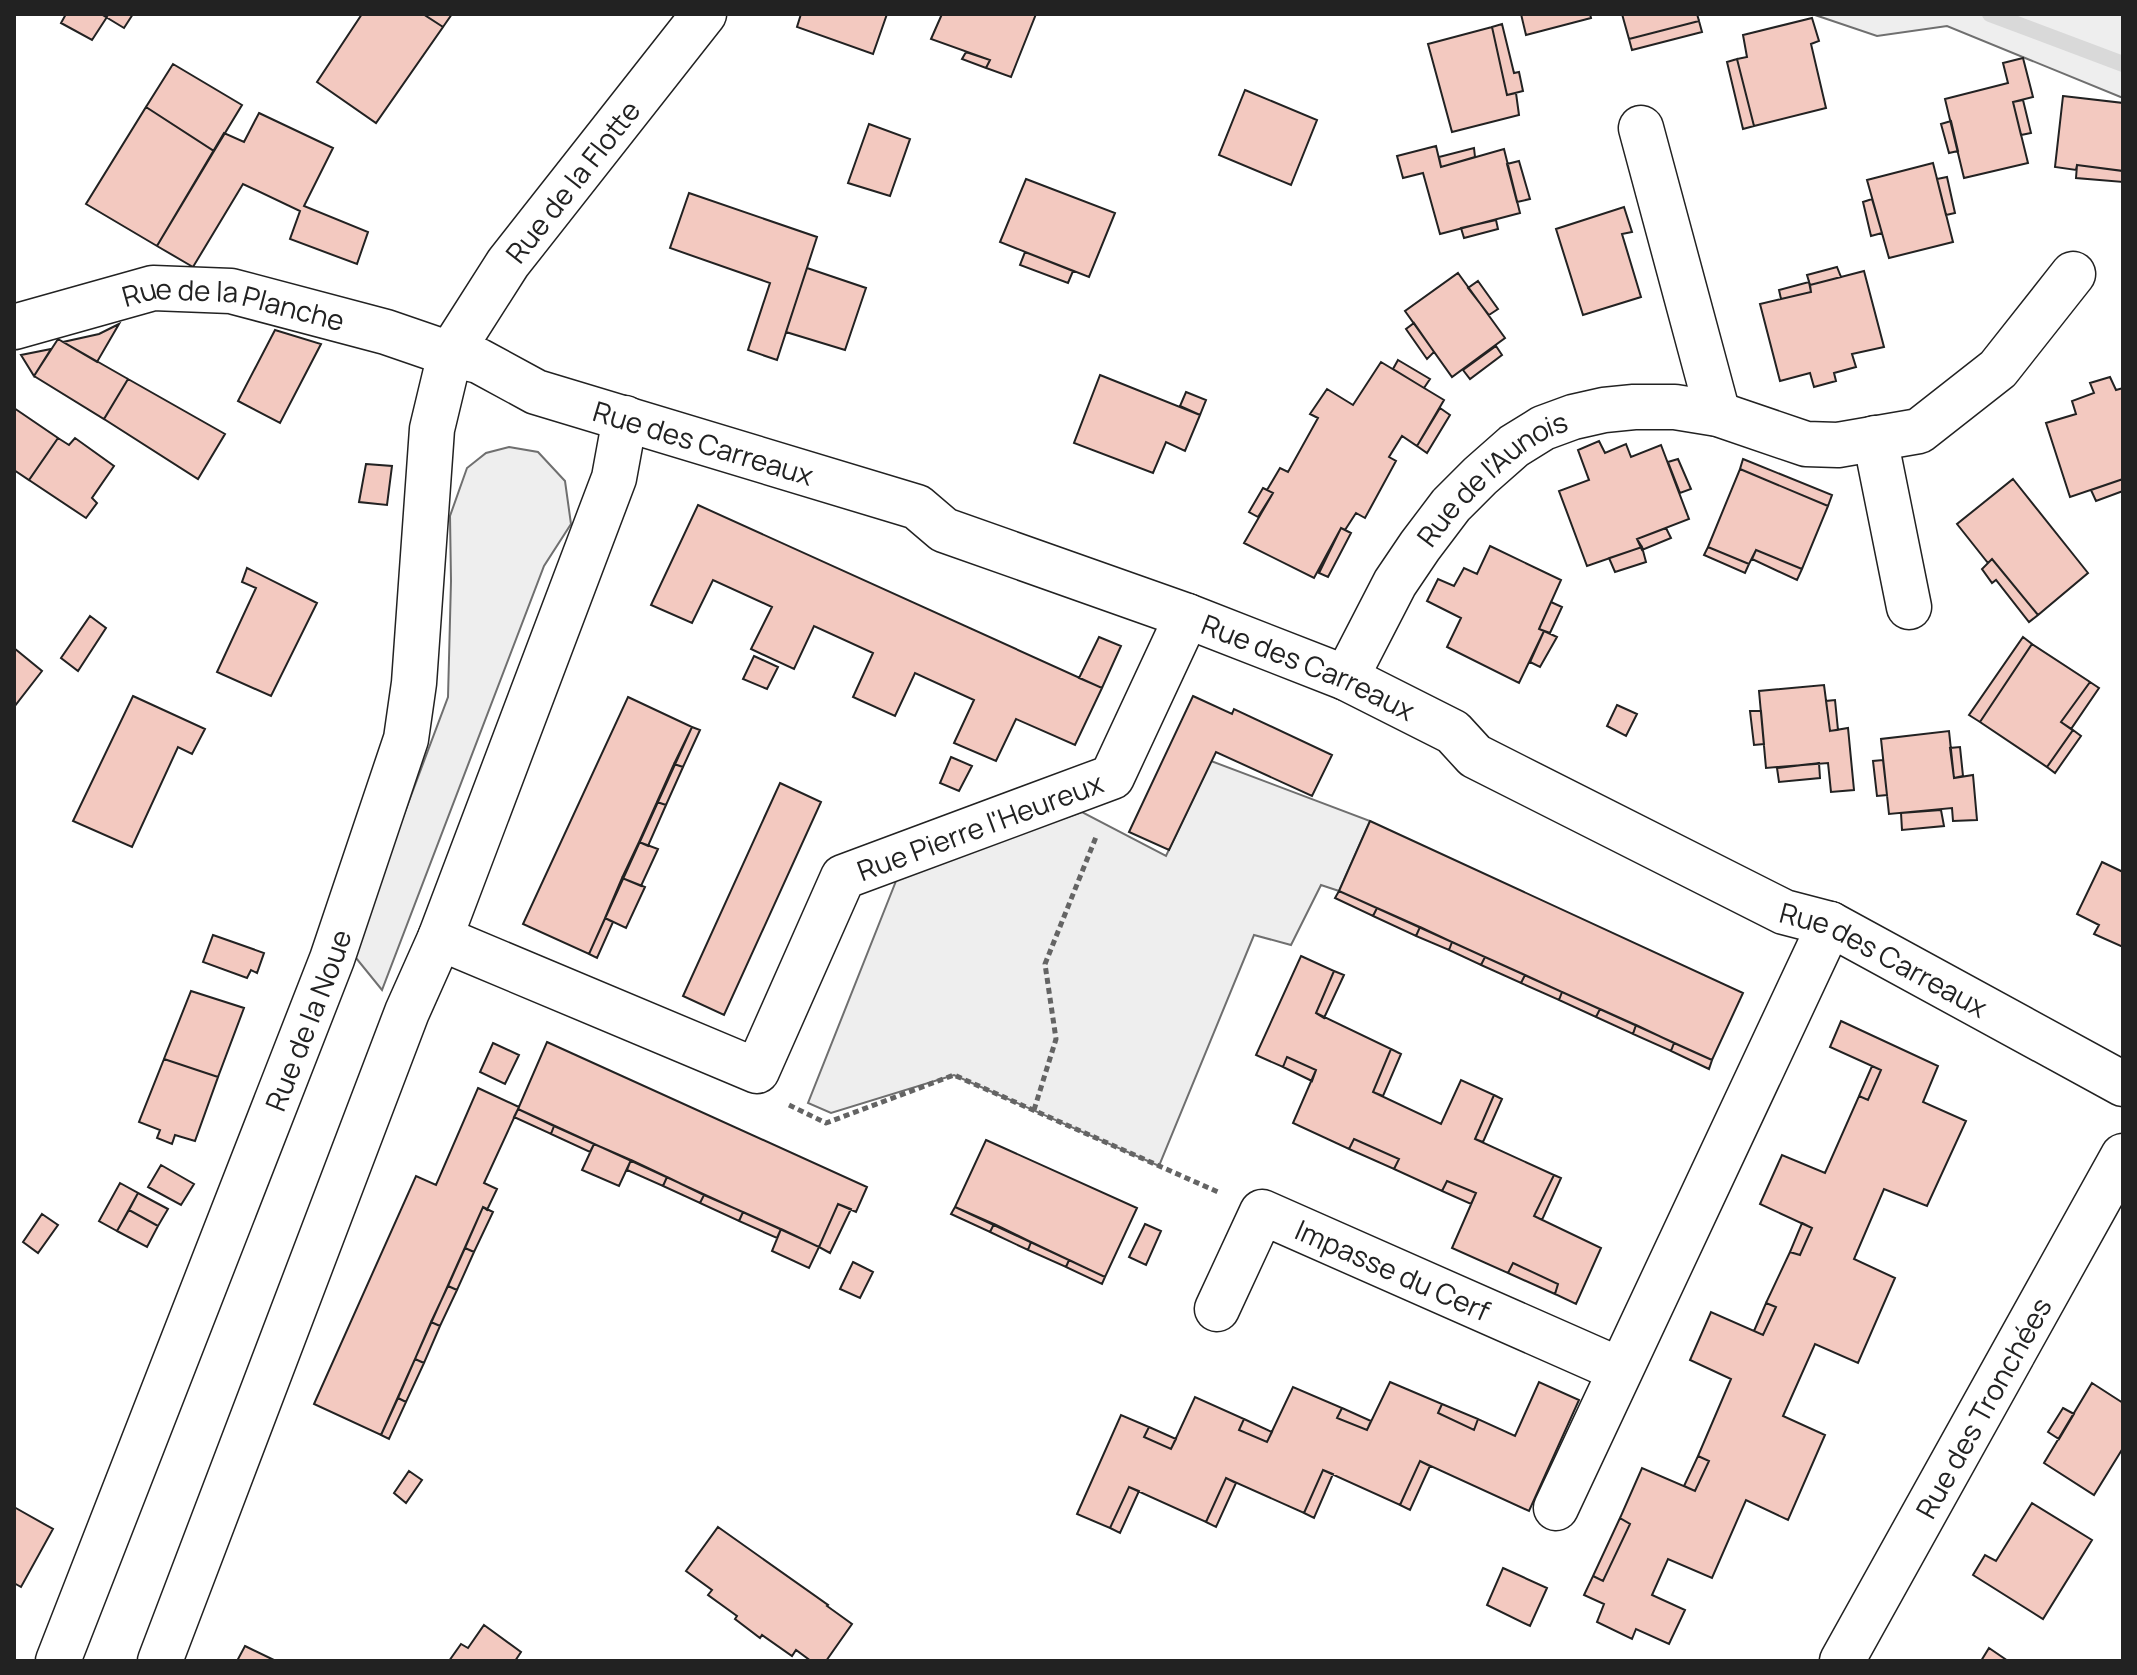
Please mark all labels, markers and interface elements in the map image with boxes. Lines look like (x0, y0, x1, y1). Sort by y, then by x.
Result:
street label: Rue de la Flotte (497, 92, 648, 270)
street label: Rue de la Planche (117, 269, 349, 339)
street label: Rue des Carreaux (589, 391, 818, 494)
street label: Rue de l'Aunois (1408, 402, 1573, 554)
street label: Rue des Carreaux (1196, 605, 1422, 729)
street label: Rue Pierre l'Heureux (852, 763, 1108, 889)
street label: Rue des Carreaux (1776, 893, 1995, 1026)
street label: Rue de la Noue (256, 924, 360, 1116)
street label: Impasse du Cerf (1290, 1210, 1496, 1329)
street label: Rue des Tronchées (1906, 1290, 2060, 1525)

